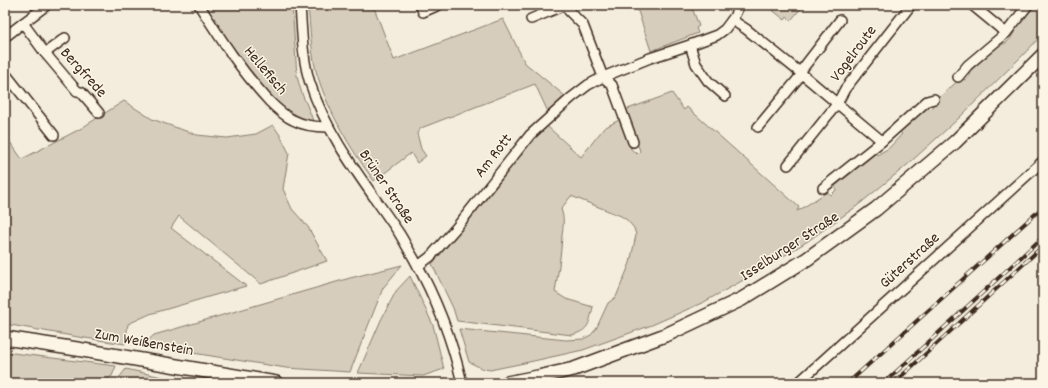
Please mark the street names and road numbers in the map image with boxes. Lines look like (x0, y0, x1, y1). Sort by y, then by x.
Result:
street label: Vogelroute (825, 21, 883, 87)
street label: Hellefisch (238, 41, 292, 101)
street label: Bergfrede (54, 43, 112, 103)
street label: Am Rott (470, 129, 519, 183)
street label: Brüner Straße (353, 145, 419, 229)
street label: Isselburger Straße (736, 206, 844, 288)
street label: Güterstraße (875, 228, 945, 294)
street label: Zum Weißenstein (93, 323, 195, 363)

